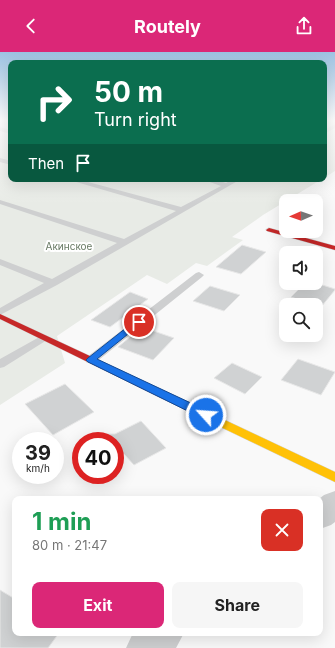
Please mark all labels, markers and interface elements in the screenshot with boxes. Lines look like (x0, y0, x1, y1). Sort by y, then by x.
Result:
icon: back (20, 15, 42, 37)
icon: share (293, 15, 315, 37)
text: Routely (134, 16, 201, 37)
text: 50 m (94, 75, 163, 109)
icon: right (28, 76, 80, 128)
text: Turn right (94, 109, 177, 130)
icon: arrive (72, 152, 94, 174)
text: Then (28, 154, 64, 173)
north arrow (279, 194, 323, 238)
map controls (279, 194, 323, 342)
park label: Акинское (46, 240, 93, 252)
button: sound (279, 246, 323, 290)
button: search (279, 298, 323, 342)
pin (122, 305, 156, 339)
icon: arrive (128, 311, 150, 333)
position arrow (185, 394, 227, 436)
speed limit sign: 40 (72, 432, 124, 484)
text: 39 (25, 441, 51, 465)
text: km/h (26, 462, 50, 474)
text: 1 min (32, 507, 91, 536)
button: close (261, 509, 303, 551)
text: 80 m · 21:47 (32, 537, 107, 553)
button: Exit (32, 582, 164, 628)
button: Share (172, 582, 303, 628)

